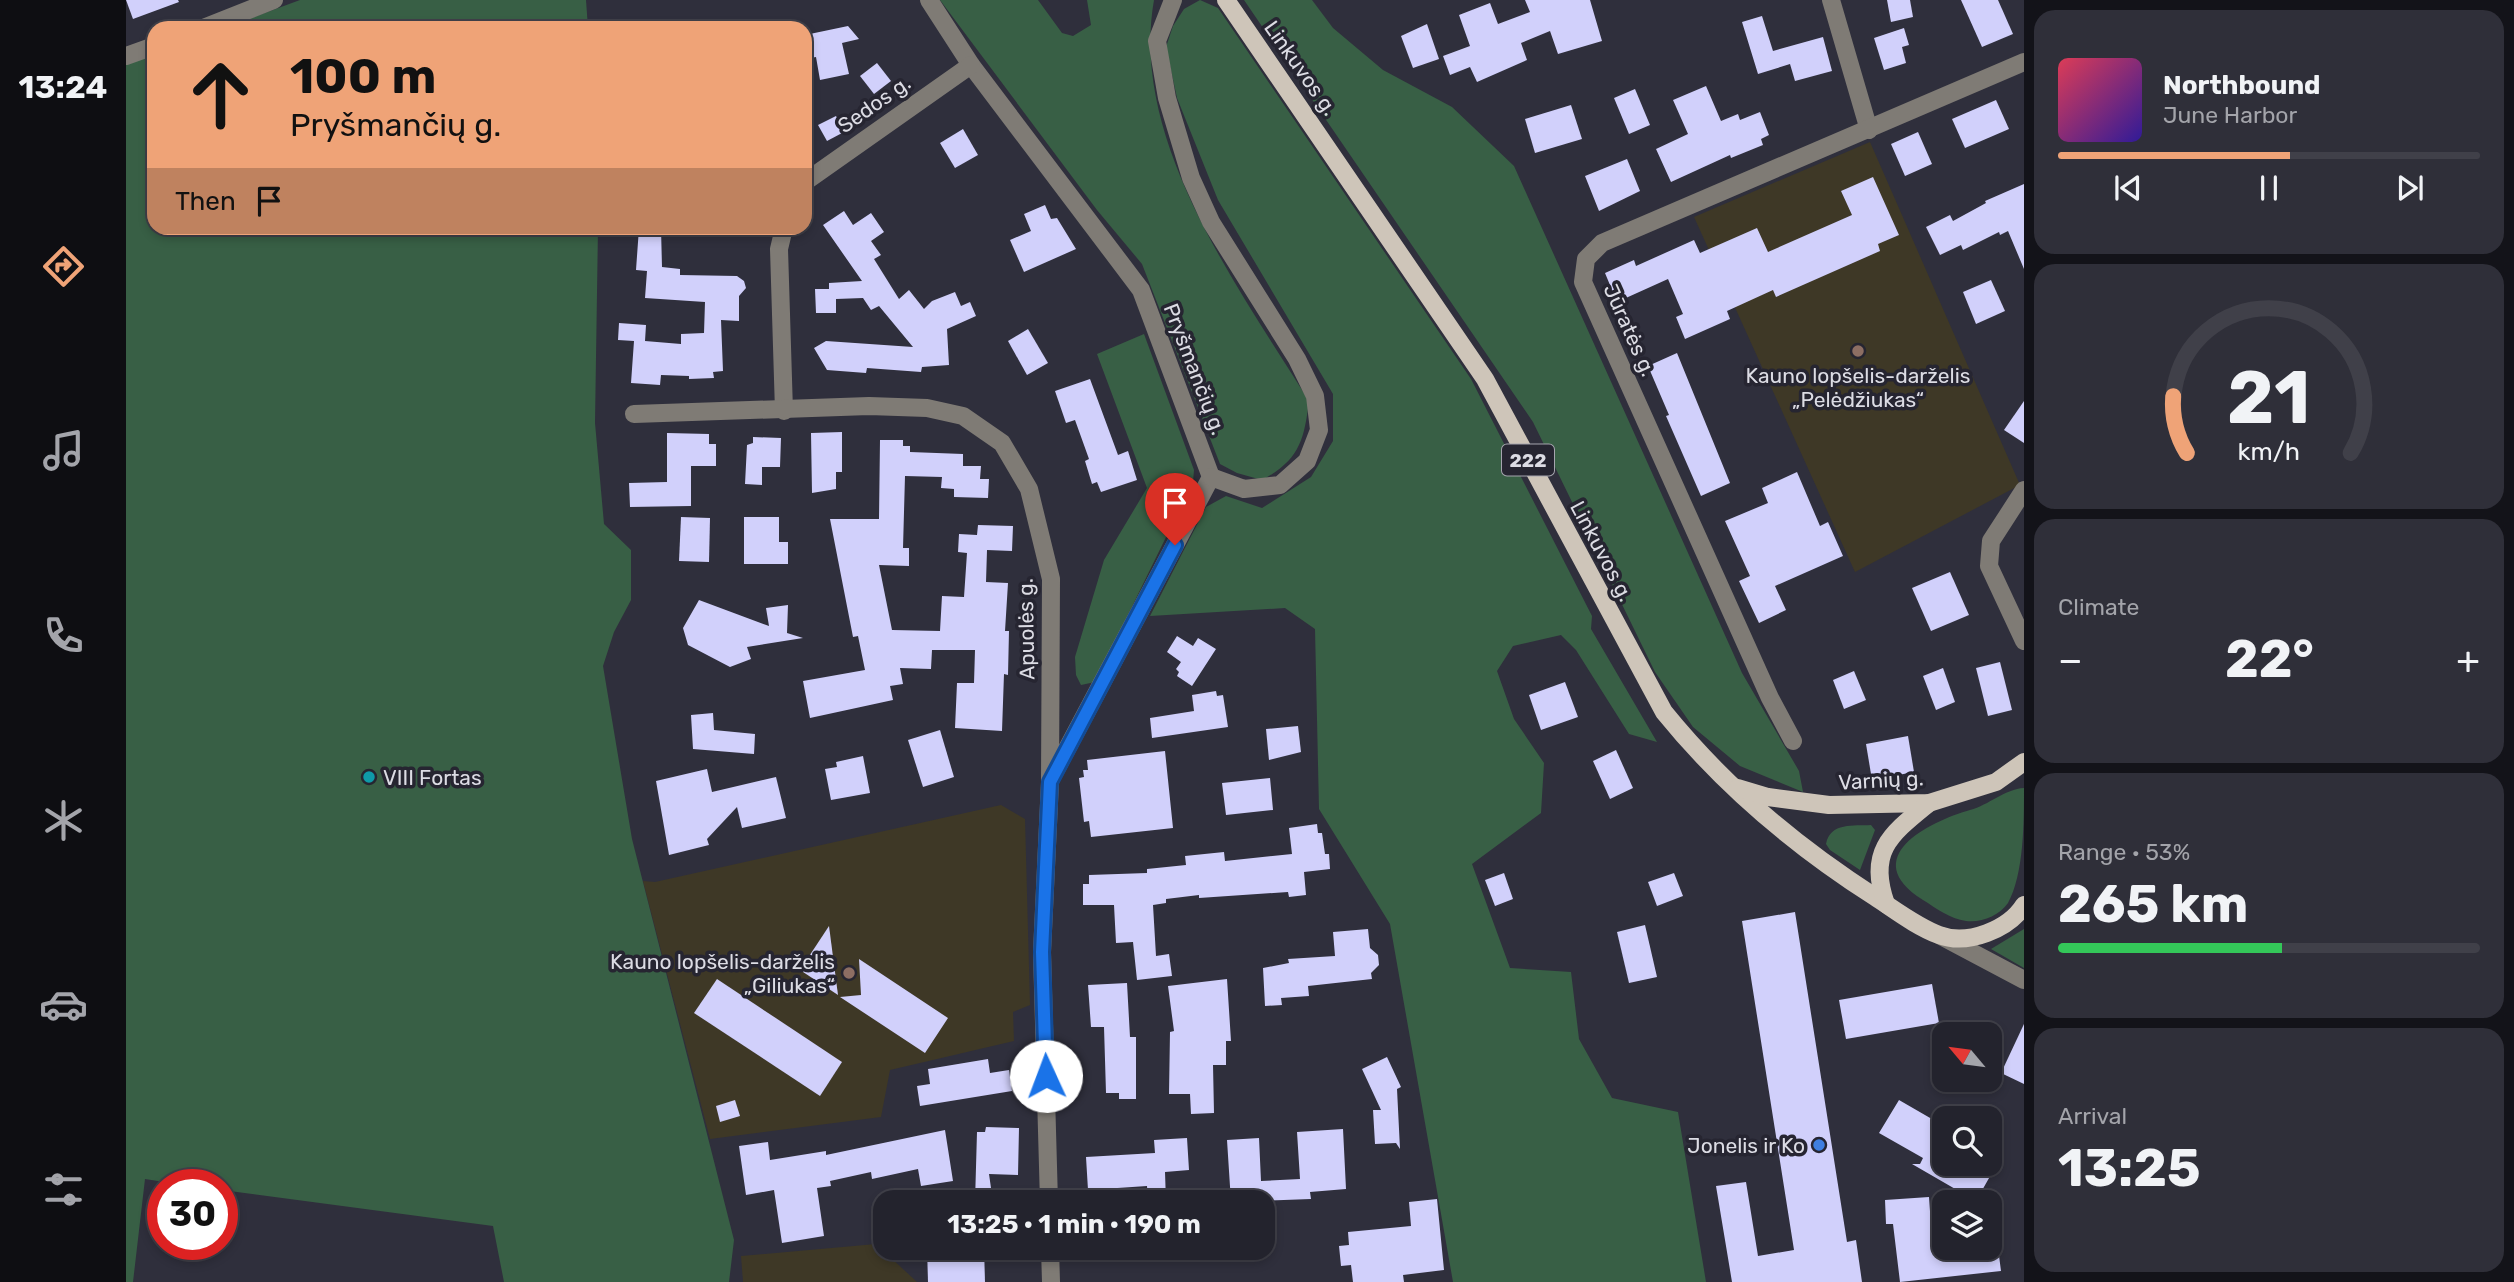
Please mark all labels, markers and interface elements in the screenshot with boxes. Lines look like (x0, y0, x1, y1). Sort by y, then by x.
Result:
street label: Linkuvos g. (1259, 16, 1343, 120)
text: 100 m (290, 47, 436, 105)
icon: ahead (175, 49, 266, 140)
text: 13:24 (19, 68, 107, 106)
street label: Sedos g. (833, 70, 915, 138)
text: Northbound (2163, 70, 2321, 101)
text: June Harbor (2163, 101, 2297, 129)
text: Pryšmančių g. (290, 106, 501, 144)
icon: previous (2109, 169, 2147, 207)
icon: pause (2250, 169, 2288, 207)
icon: next (2391, 169, 2429, 207)
icon: arrive (250, 182, 288, 220)
text: Then (175, 186, 236, 217)
icon: directions (39, 242, 88, 291)
street label: Jūratės g. (1598, 280, 1662, 380)
street label: Pryšmančių g. (1158, 300, 1232, 438)
marker: Kauno lopšelis-darželis „Pelėdžiukas“ (1850, 343, 1866, 359)
text: 21 (2227, 355, 2311, 441)
place label: Kauno lopšelis-darželis „Pelėdžiukas“ (1746, 363, 1970, 412)
icon: music (39, 426, 88, 475)
text: km/h (2238, 436, 2300, 465)
road number: 222 (1502, 444, 1554, 475)
pin (1145, 473, 1205, 545)
icon: arrive (1156, 484, 1194, 522)
street label: Linkuvos g. (1565, 497, 1639, 605)
street label: Apuolės g. (1013, 578, 1039, 680)
text: Climate (2058, 593, 2139, 621)
icon: phone (39, 611, 88, 660)
text: 22° (2225, 628, 2314, 690)
text: − (2058, 637, 2083, 683)
text: + (2456, 637, 2480, 683)
place label: VIII Fortas (383, 765, 482, 790)
street label: Varnių g. (1838, 765, 1924, 795)
marker: VIII Fortas (361, 769, 377, 785)
icon: climate (39, 796, 88, 845)
text: Range · 53% (2058, 838, 2190, 866)
text: 265 km (2058, 873, 2248, 935)
place label: Kauno lopšelis-darželis „Giliukas“ (610, 949, 835, 998)
marker: Kauno lopšelis-darželis „Giliukas“ (841, 965, 857, 981)
icon: car (39, 980, 88, 1029)
north arrow (1932, 1022, 2002, 1092)
map controls (1932, 1022, 2002, 1260)
position arrow (1009, 1039, 1083, 1113)
text: Arrival (2058, 1102, 2127, 1130)
button: search (1932, 1106, 2002, 1176)
place label: Jonelis ir Ko (1687, 1133, 1805, 1158)
marker: Jonelis ir Ko (1811, 1137, 1827, 1153)
text: 13:25 (2058, 1137, 2201, 1199)
icon: filters (39, 1165, 88, 1214)
speed limit sign: 30 (147, 1169, 238, 1260)
button: layers (1932, 1190, 2002, 1260)
text: 13:25 · 1 min · 190 m (947, 1209, 1201, 1240)

